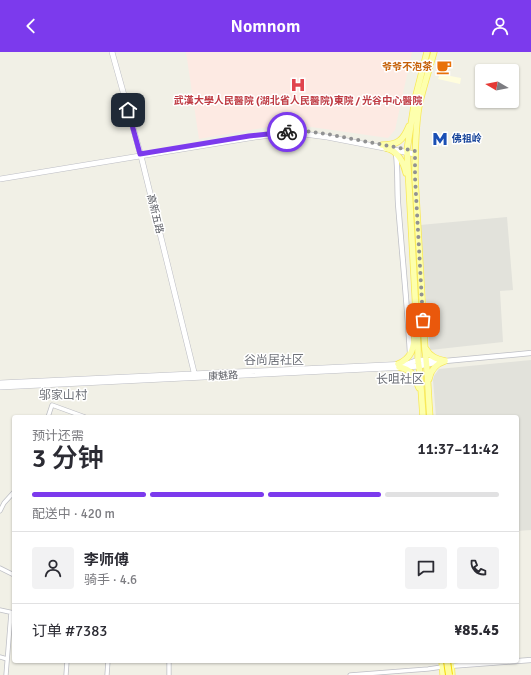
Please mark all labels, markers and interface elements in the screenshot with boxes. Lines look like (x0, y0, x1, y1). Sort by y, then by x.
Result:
icon: back (20, 15, 42, 37)
text: Nomnom (231, 15, 300, 37)
icon: person (489, 15, 511, 37)
cafe icon: 爷爷不泡茶 (435, 58, 453, 76)
place label: 爷爷不泡茶 (382, 61, 433, 73)
north arrow (475, 64, 519, 108)
map controls (475, 64, 519, 108)
hospital icon: 武漢大學人民醫院 (湖北省人民醫院)東院 / 光谷中心醫院 (289, 76, 307, 94)
pin (111, 93, 145, 127)
place label: 武漢大學人民醫院 (湖北省人民醫院)東院 / 光谷中心醫院 (174, 95, 422, 107)
icon: home (117, 99, 139, 121)
courier (267, 112, 307, 152)
icon: bike (276, 121, 298, 143)
metro station icon: 佛祖岭 (431, 130, 449, 148)
place label: 佛祖岭 (451, 132, 482, 145)
street label: 高新五路 (144, 193, 166, 235)
pin (406, 303, 440, 337)
icon: bag (412, 309, 434, 331)
district label: 谷尚居社区 (244, 353, 304, 368)
street label: 康魅路 (208, 369, 238, 383)
district label: 长咀社区 (376, 372, 424, 387)
district label: 邬家山村 (39, 388, 88, 403)
text: 预计还需 (32, 428, 84, 444)
text: 11:37–11:42 (418, 440, 499, 458)
text: 3 分钟 (32, 443, 104, 475)
text: 配送中 · 420 m (32, 506, 115, 522)
button: person (32, 547, 74, 589)
button: chat (405, 547, 447, 589)
button: phone (457, 547, 499, 589)
text: 李师傅 (84, 551, 129, 569)
text: 骑手 · 4.6 (84, 572, 137, 588)
text: ¥85.45 (454, 621, 499, 639)
text: 订单 #7383 (32, 622, 107, 640)

